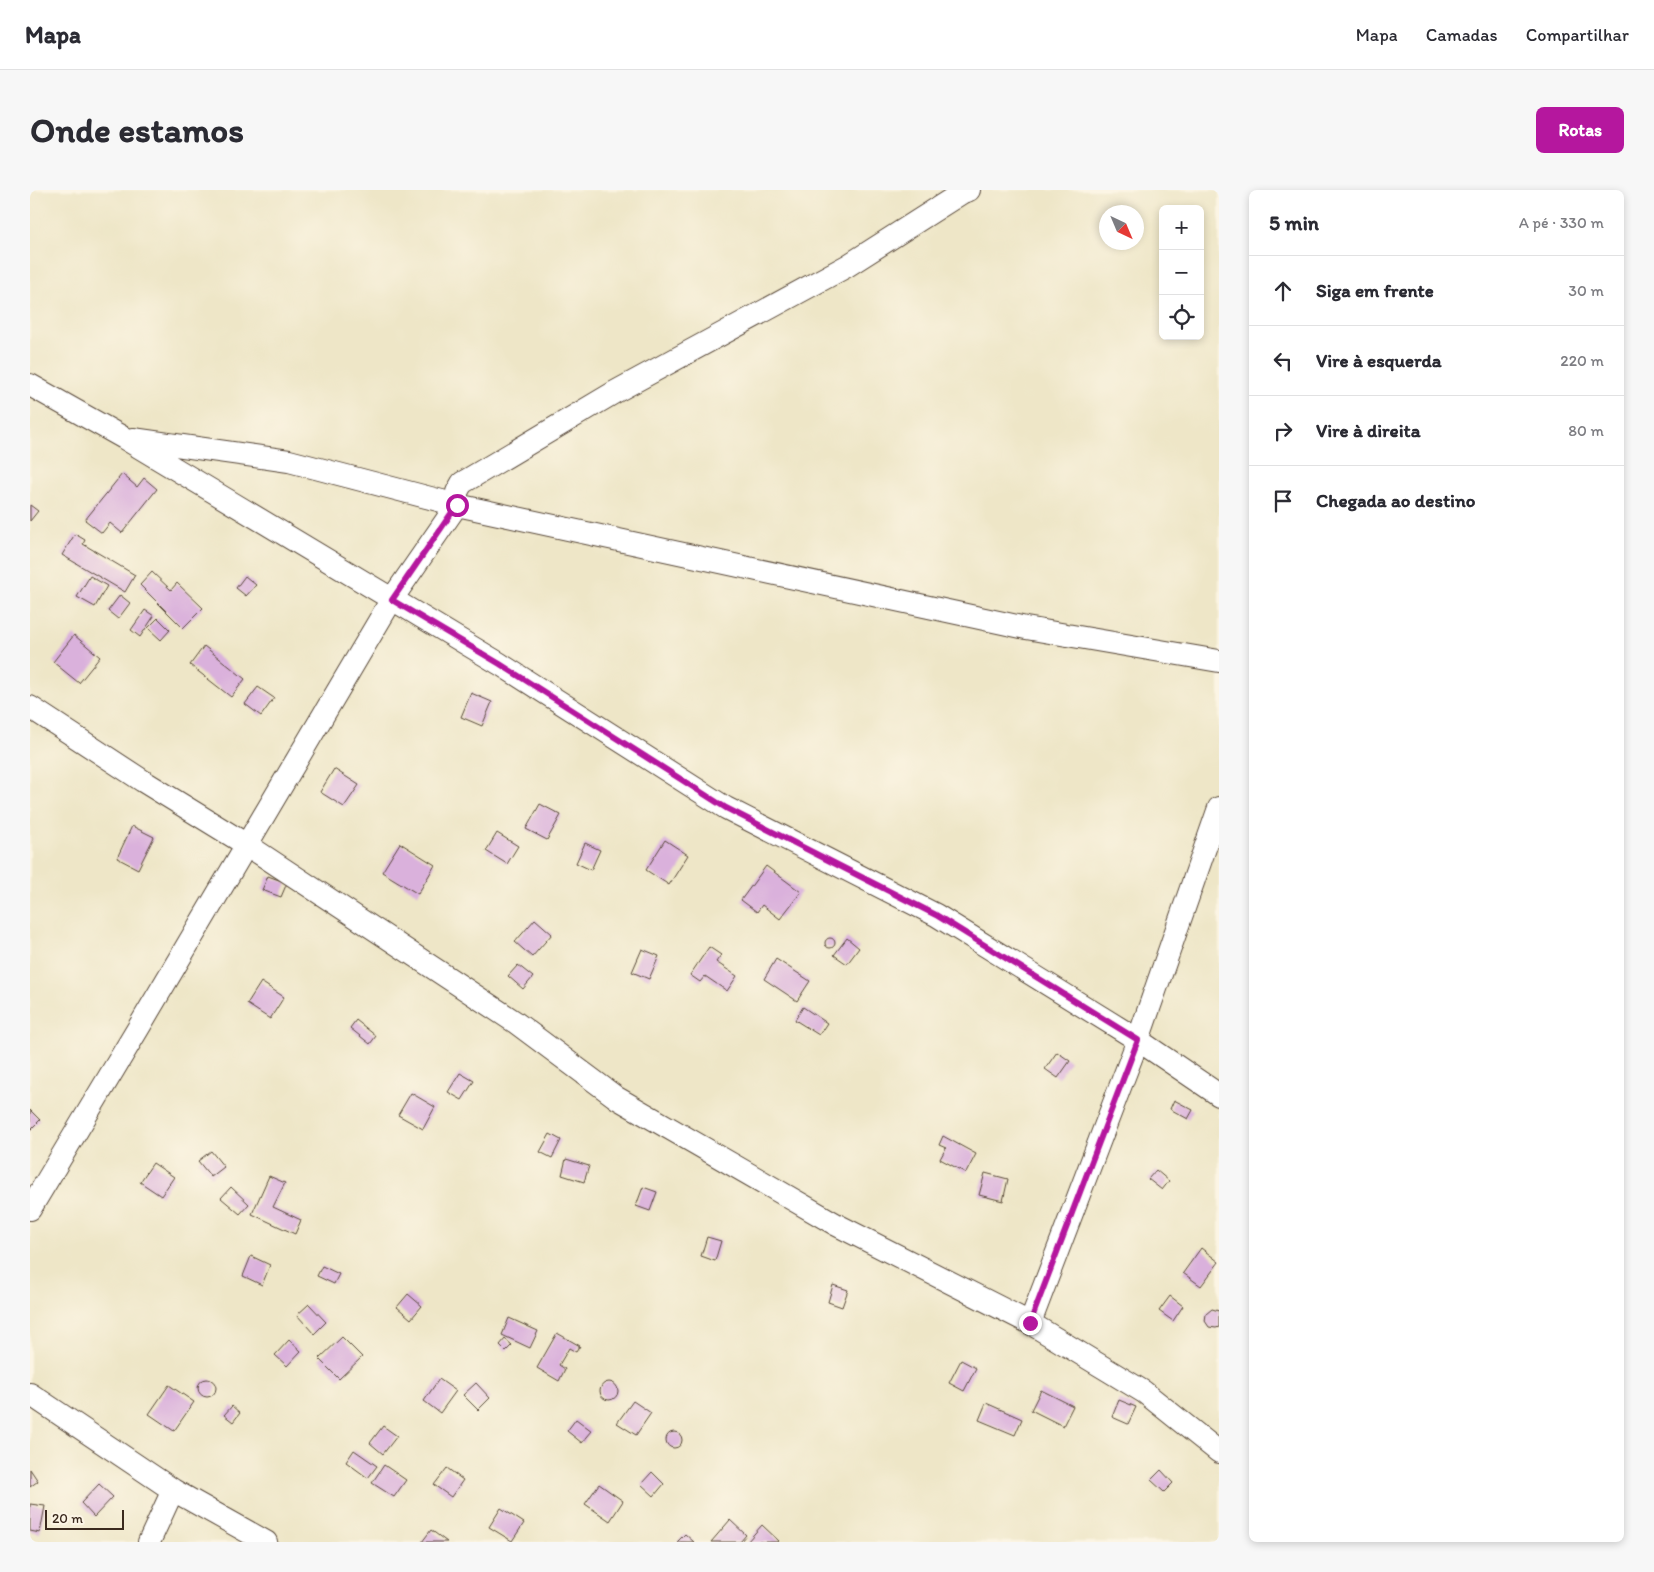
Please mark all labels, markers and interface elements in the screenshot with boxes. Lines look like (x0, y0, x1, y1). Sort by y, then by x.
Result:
text: Mapa (25, 20, 81, 49)
text: Mapa (1356, 24, 1398, 46)
text: Camadas (1426, 24, 1498, 46)
text: Compartilhar (1526, 24, 1629, 46)
button: Rotas (1536, 107, 1624, 153)
text: Onde estamos (30, 109, 244, 151)
north arrow (1099, 205, 1144, 250)
map controls (1159, 205, 1204, 340)
button: + (1159, 205, 1204, 250)
text: 5 min (1269, 210, 1319, 235)
text: A pé · 330 m (1519, 213, 1604, 232)
button: − (1159, 250, 1204, 295)
icon: ahead (1269, 277, 1297, 305)
text: Siga em frente (1316, 279, 1434, 302)
text: 30 m (1568, 281, 1604, 300)
button: locate (1159, 295, 1204, 340)
icon: left (1269, 347, 1297, 375)
text: Vire à esquerda (1316, 349, 1442, 372)
text: 220 m (1560, 351, 1604, 370)
icon: right (1269, 417, 1297, 445)
text: Vire à direita (1316, 419, 1421, 442)
text: 80 m (1568, 421, 1604, 440)
icon: arrive (1269, 487, 1297, 515)
text: Chegada ao destino (1316, 489, 1475, 512)
route start (446, 494, 469, 517)
route end (1019, 1312, 1042, 1335)
scale bar (45, 1507, 124, 1530)
text: 20 m (52, 1510, 83, 1527)

